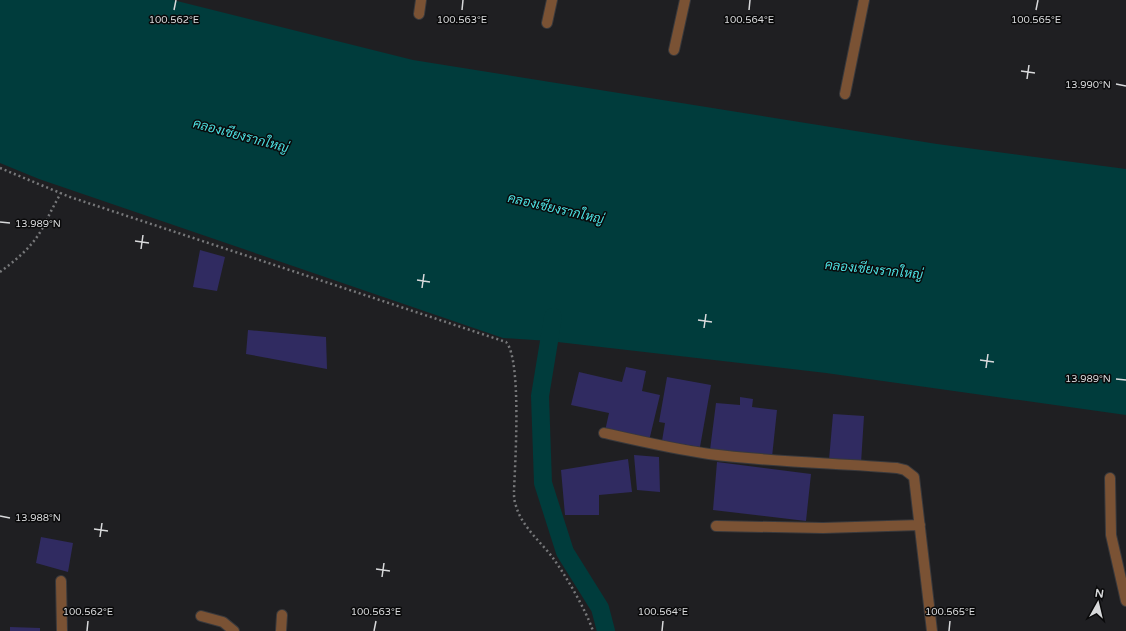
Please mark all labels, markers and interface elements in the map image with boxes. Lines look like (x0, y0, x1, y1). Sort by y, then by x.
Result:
text: 100.562°E (149, 14, 199, 26)
text: 100.563°E (437, 14, 487, 26)
text: 100.564°E (724, 14, 774, 26)
text: 100.565°E (1011, 14, 1061, 26)
text: 13.990°N (1065, 79, 1111, 91)
water label: คลองเชียงรากใหญ่ (191, 114, 292, 157)
water label: คลองเชียงรากใหญ่ (506, 188, 607, 228)
text: 13.989°N (15, 218, 61, 230)
water label: คลองเชียงรากใหญ่ (824, 255, 925, 283)
text: 13.989°N (1065, 373, 1111, 385)
text: 13.988°N (15, 512, 61, 524)
north arrow (1078, 583, 1118, 623)
text: N (1094, 587, 1105, 601)
text: 100.562°E (63, 606, 113, 618)
text: 100.563°E (351, 606, 401, 618)
text: 100.564°E (638, 606, 688, 618)
text: 100.565°E (925, 606, 975, 618)

